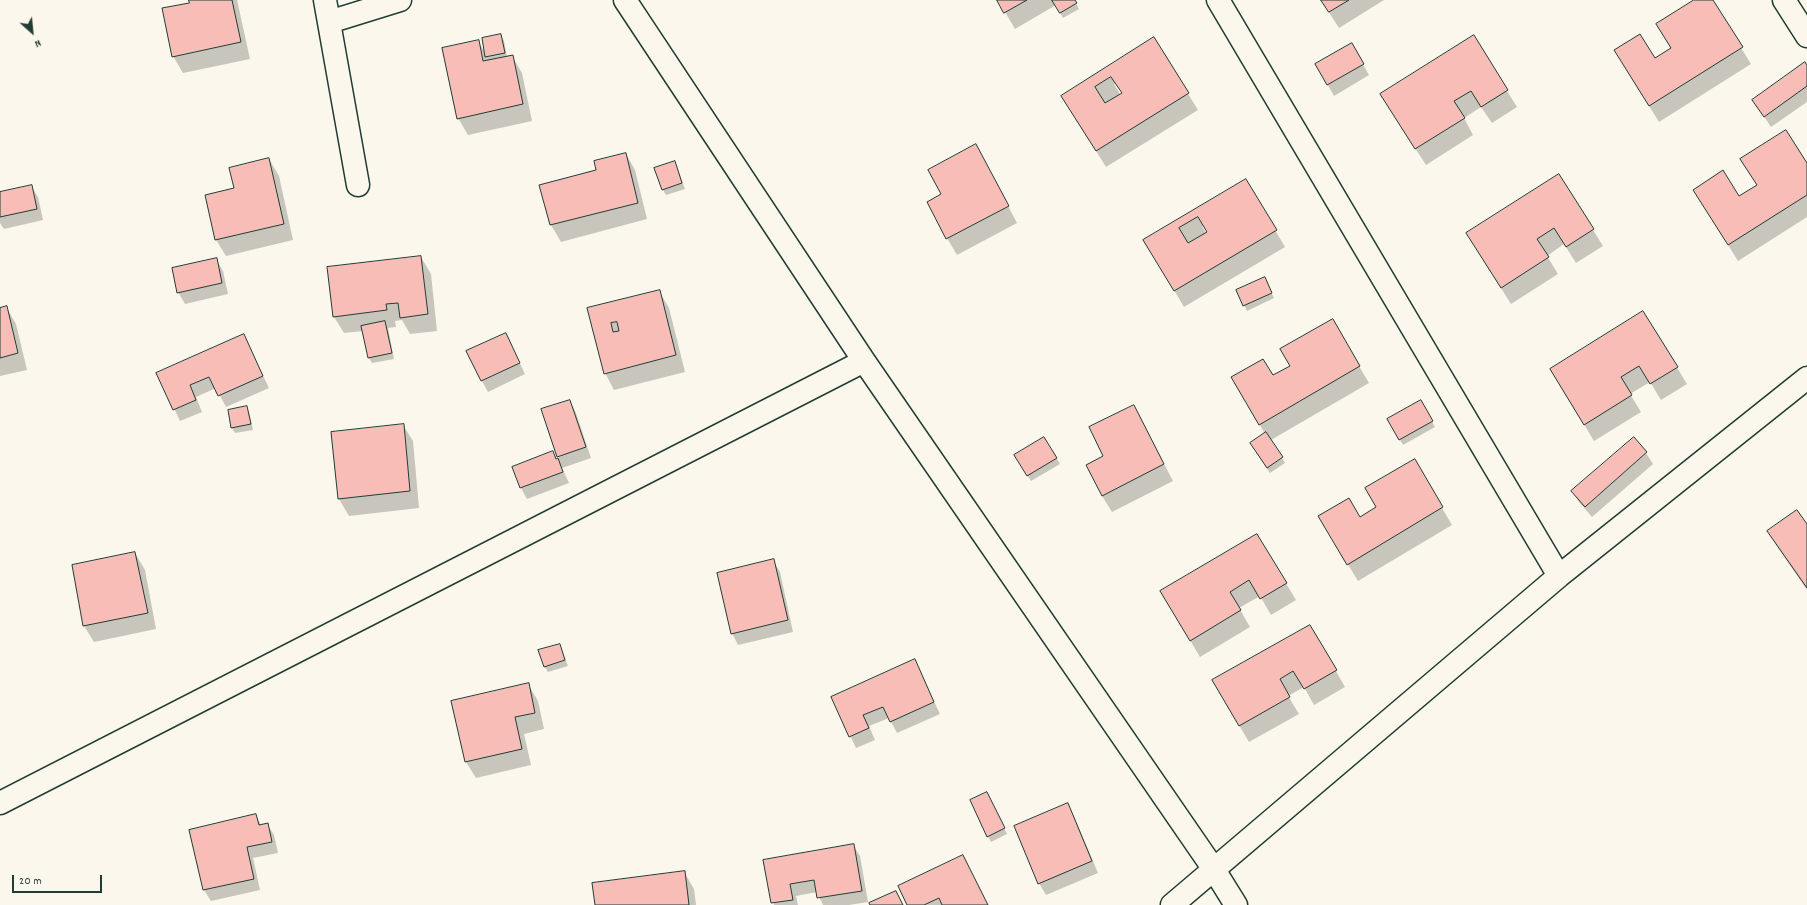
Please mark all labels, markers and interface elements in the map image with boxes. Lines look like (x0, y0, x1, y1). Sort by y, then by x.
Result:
north arrow (12, 12, 52, 52)
text: N (31, 34, 44, 51)
scale bar (14, 867, 104, 893)
text: 20 m (19, 873, 42, 890)

